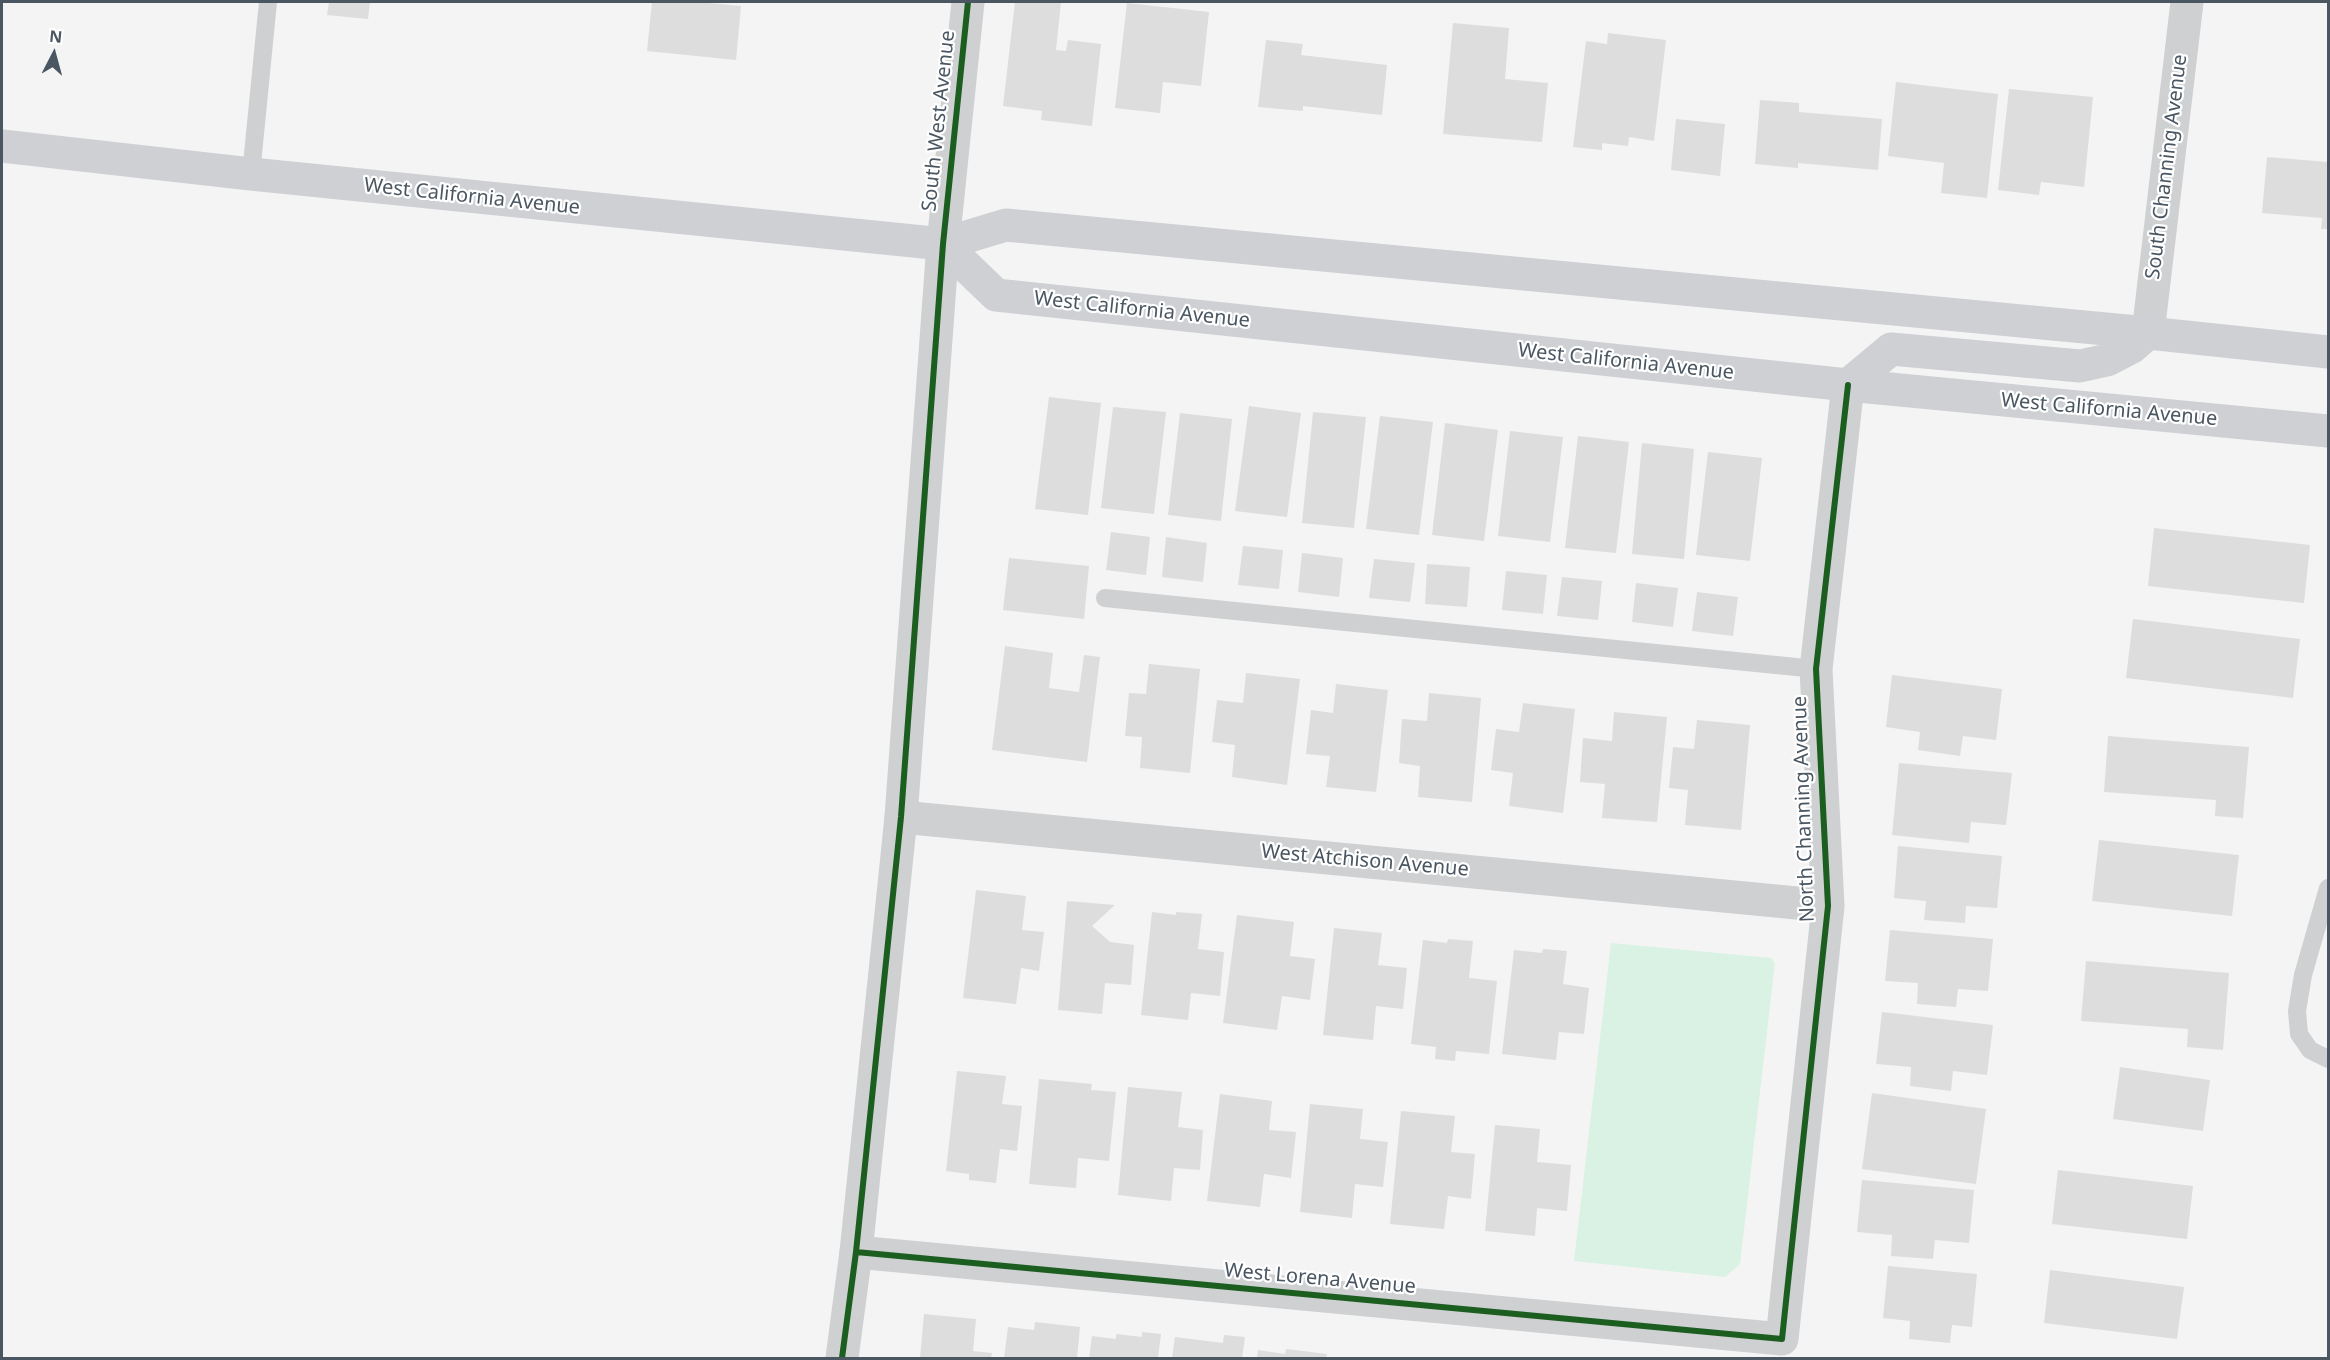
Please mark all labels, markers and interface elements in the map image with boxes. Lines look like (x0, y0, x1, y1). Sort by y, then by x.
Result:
north arrow (24, 24, 84, 84)
text: N (48, 24, 63, 48)
street label: South West Avenue (918, 29, 960, 213)
street label: South Channing Avenue (2141, 53, 2193, 281)
street label: West California Avenue (363, 174, 581, 220)
street label: West California Avenue (1033, 287, 1251, 333)
street label: West California Avenue (1517, 339, 1735, 385)
street label: West California Avenue (2000, 389, 2218, 431)
street label: North Channing Avenue (1788, 695, 1820, 923)
street label: West Atchison Avenue (1260, 840, 1470, 882)
street label: West Lorena Avenue (1223, 1259, 1417, 1299)

